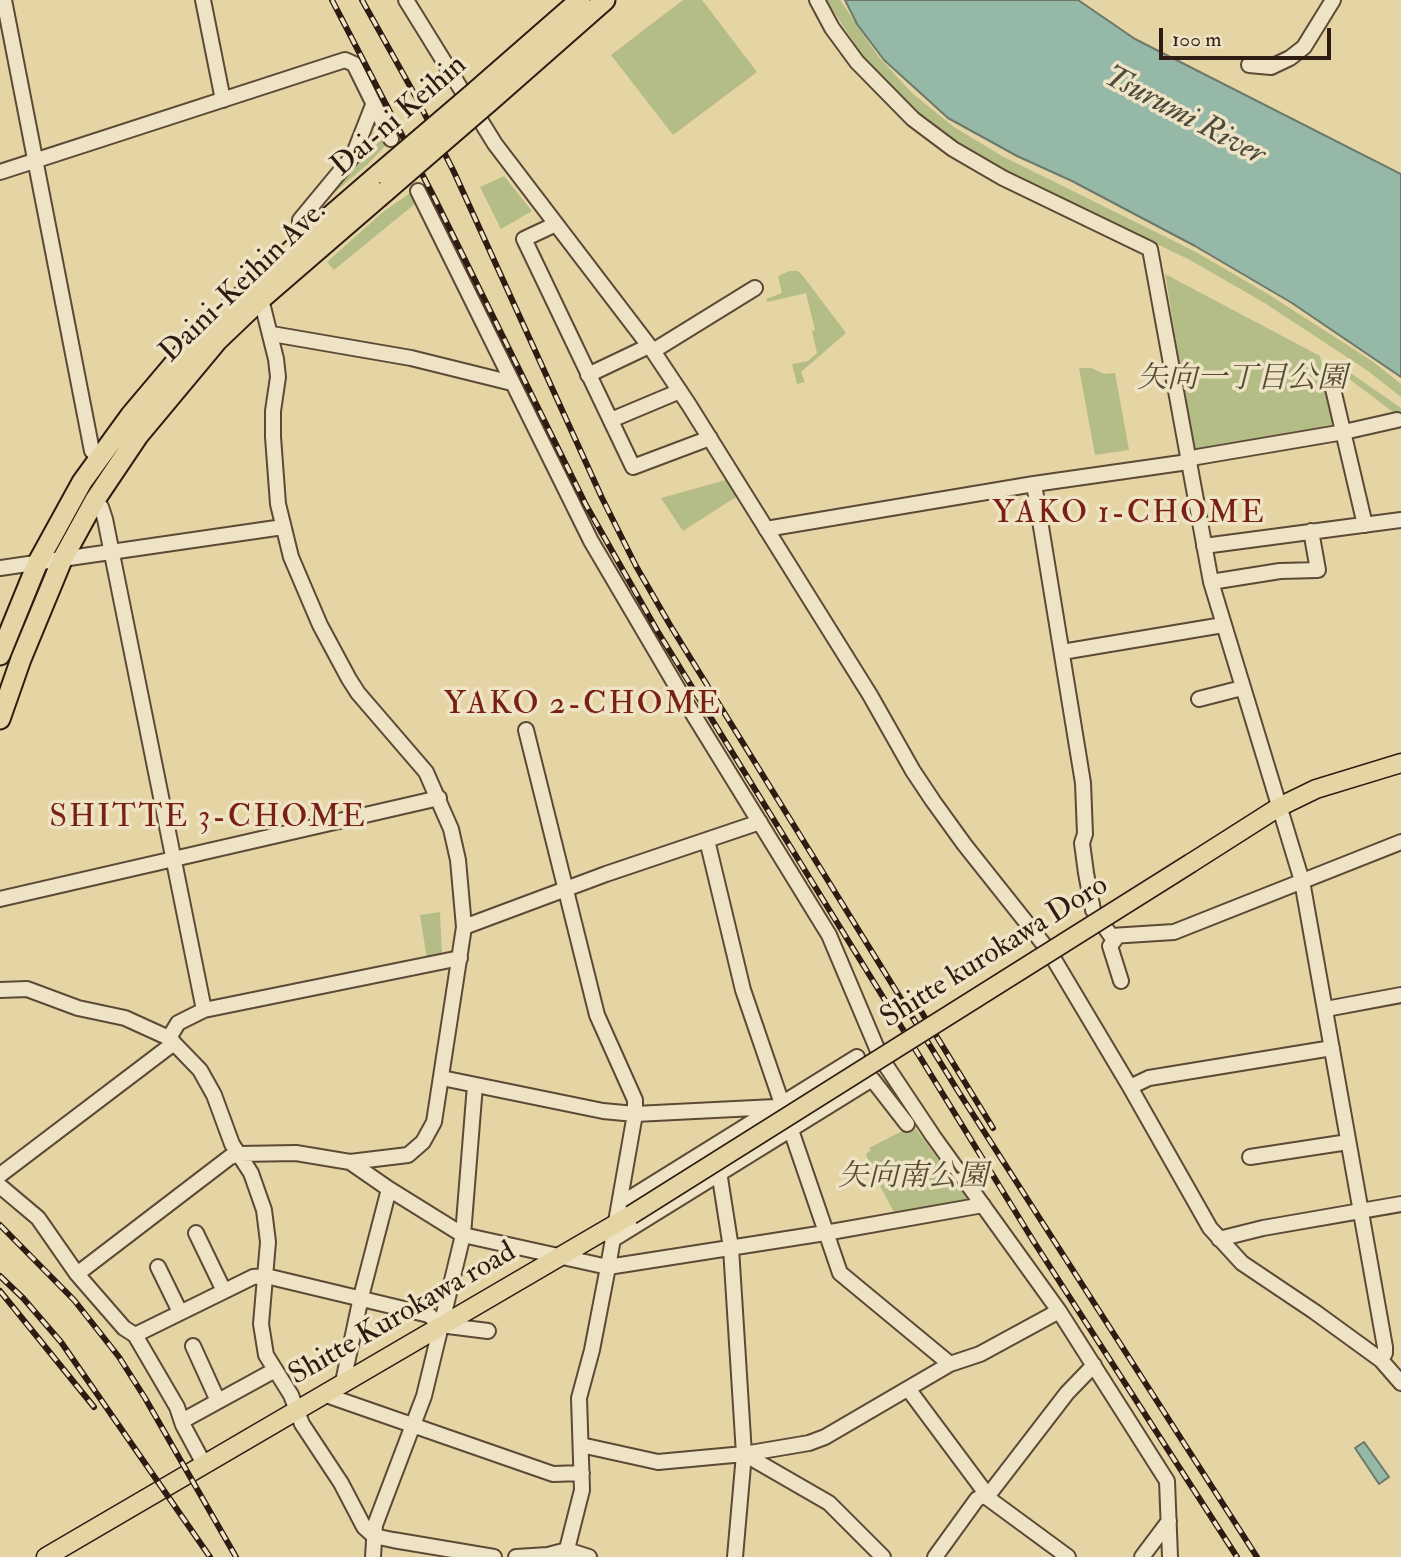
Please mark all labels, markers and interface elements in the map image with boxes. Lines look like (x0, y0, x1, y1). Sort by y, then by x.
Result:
scale bar (1163, 14, 1334, 58)
text: 100 m (1172, 26, 1222, 53)
street label: Dai-ni Keihin (325, 48, 475, 186)
water label: Tsurumi River (1097, 59, 1271, 175)
street label: Daini-Keihin Ave. (154, 195, 334, 371)
park label: 矢向一丁目公園 (1137, 363, 1347, 399)
district label: YAKO 1-CHOME (994, 496, 1264, 534)
district label: YAKO 2-CHOME (445, 687, 721, 725)
district label: SHITTE 3-CHOME (51, 800, 365, 838)
street label: Shitte kurokawa Doro (875, 869, 1115, 1037)
park label: 矢向南公園 (838, 1161, 988, 1197)
street label: Shitte Kurokawa road (283, 1235, 523, 1395)

